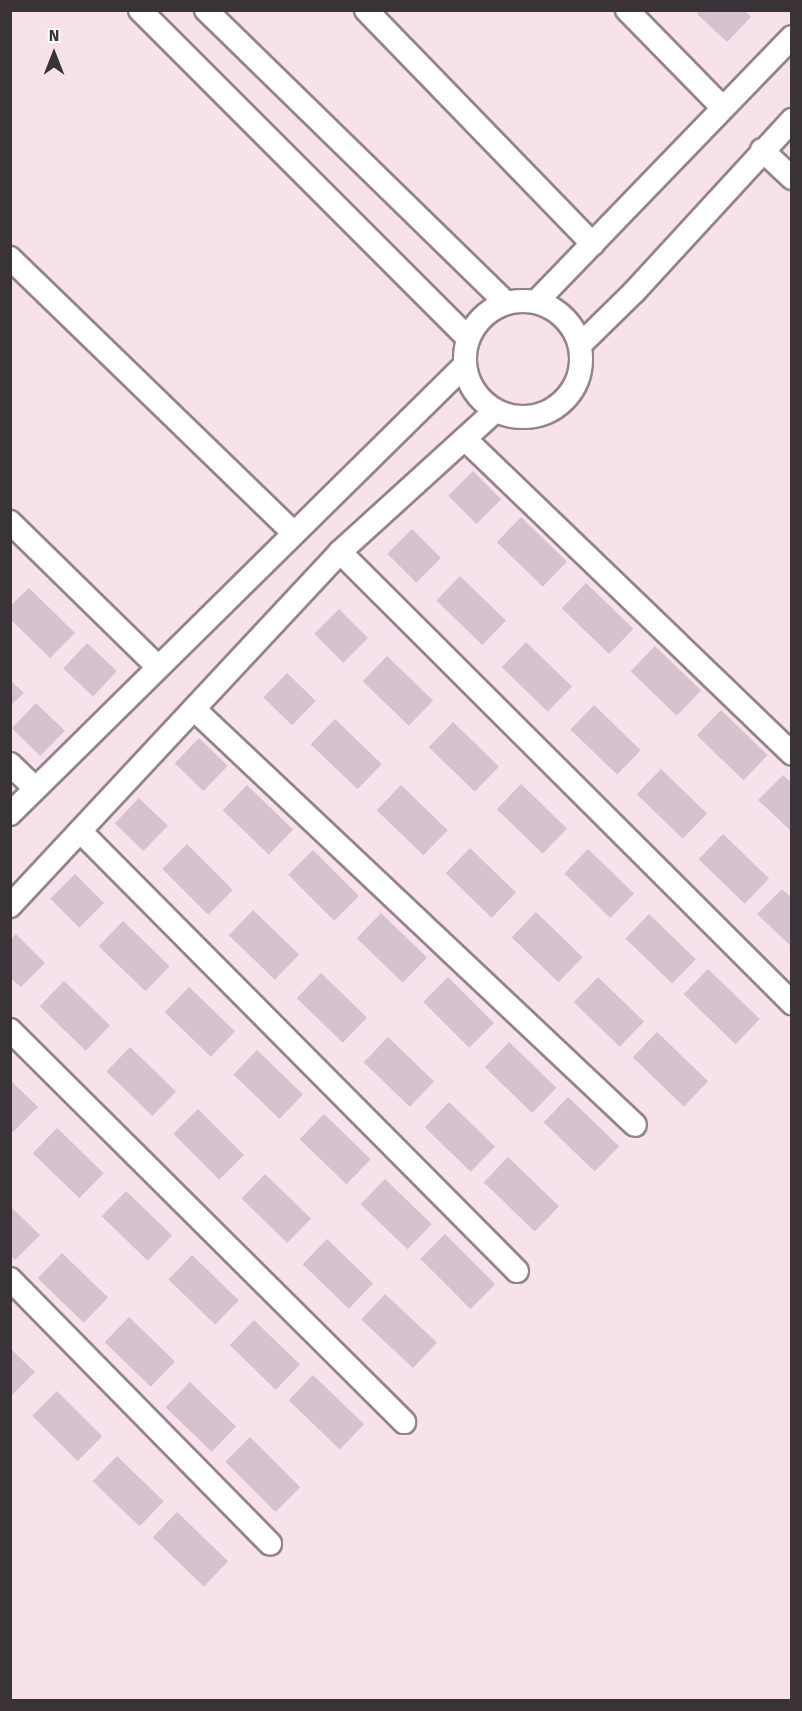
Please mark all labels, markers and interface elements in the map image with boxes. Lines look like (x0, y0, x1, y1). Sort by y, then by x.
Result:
north arrow (24, 24, 84, 84)
text: N (49, 26, 59, 45)

